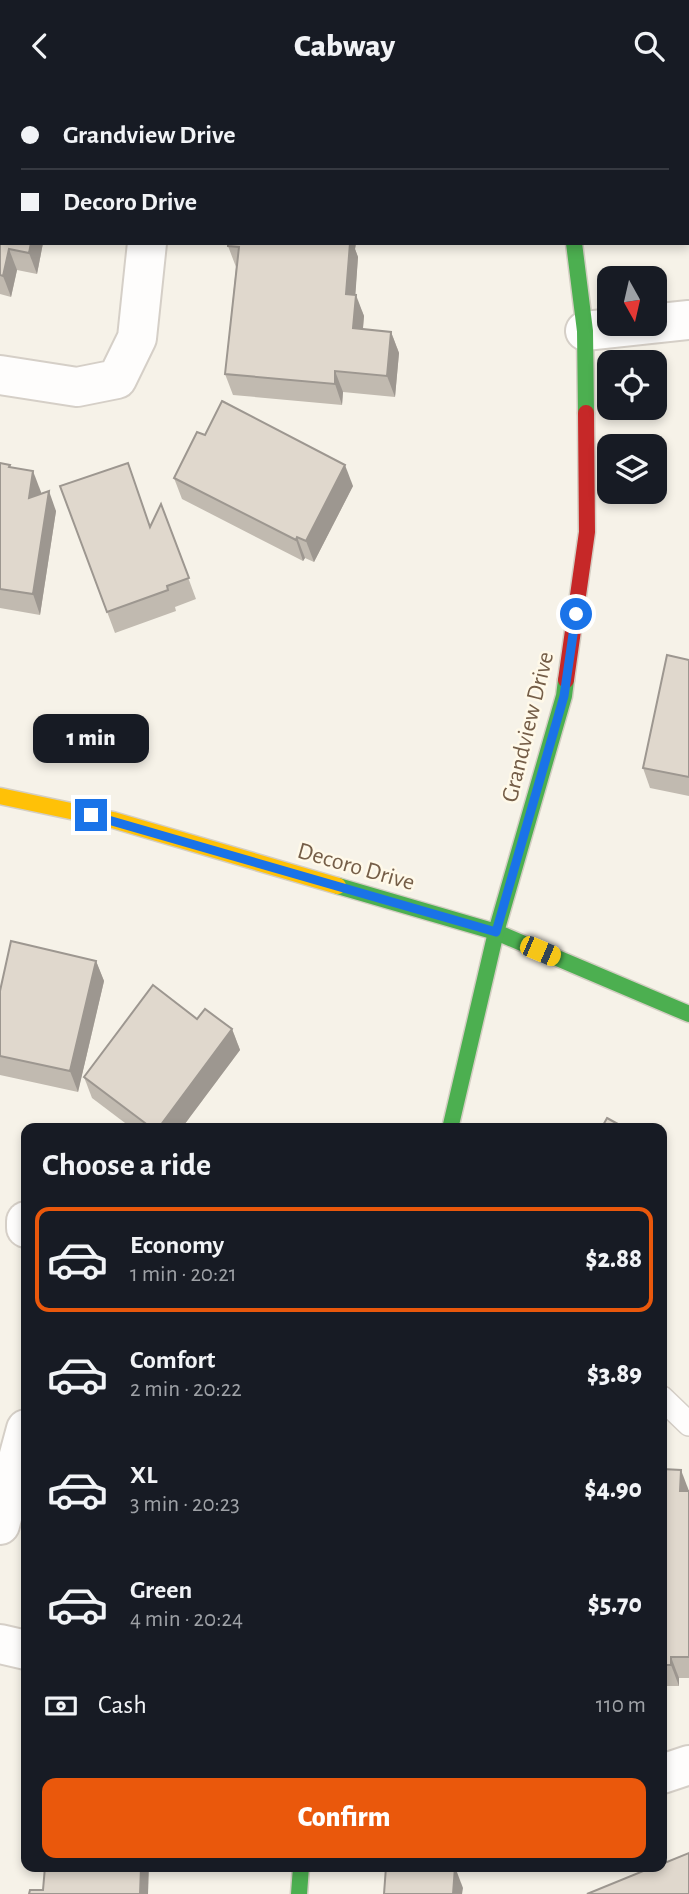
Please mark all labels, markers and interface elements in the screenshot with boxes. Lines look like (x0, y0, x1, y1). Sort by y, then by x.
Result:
icon: back (21, 27, 59, 65)
icon: search (630, 27, 668, 65)
text: Cabway (294, 30, 395, 62)
text: Grandview Drive (63, 122, 236, 148)
text: Decoro Drive (63, 189, 197, 215)
north arrow (597, 266, 667, 336)
map controls (597, 266, 667, 504)
button: locate (597, 350, 667, 420)
button: layers (597, 434, 667, 504)
route start (560, 598, 592, 630)
street label: Grandview Drive (498, 649, 558, 805)
callout: 1 min (33, 713, 149, 763)
text: 1 min (67, 727, 115, 750)
route end (75, 799, 107, 831)
street label: Decoro Drive (295, 839, 417, 895)
car (517, 933, 564, 969)
text: Choose a ride (42, 1149, 211, 1181)
icon: car (46, 1228, 109, 1291)
text: Economy (130, 1232, 224, 1258)
text: $2.88 (586, 1246, 642, 1272)
text: 1 min · 20:21 (130, 1263, 237, 1286)
icon: car (46, 1343, 109, 1406)
text: Comfort (130, 1347, 215, 1373)
text: $3.89 (587, 1361, 642, 1387)
text: 2 min · 20:22 (130, 1378, 242, 1401)
icon: car (46, 1458, 109, 1521)
text: XL (130, 1462, 157, 1488)
text: $4.90 (585, 1476, 642, 1502)
text: 3 min · 20:23 (130, 1493, 240, 1516)
icon: car (46, 1573, 109, 1636)
text: Green (130, 1577, 192, 1603)
text: $5.70 (588, 1591, 642, 1617)
text: 4 min · 20:24 (130, 1608, 243, 1631)
icon: cash (42, 1687, 80, 1725)
text: Cash (98, 1692, 147, 1718)
text: 110 m (596, 1694, 646, 1717)
button: Confirm (42, 1778, 646, 1858)

